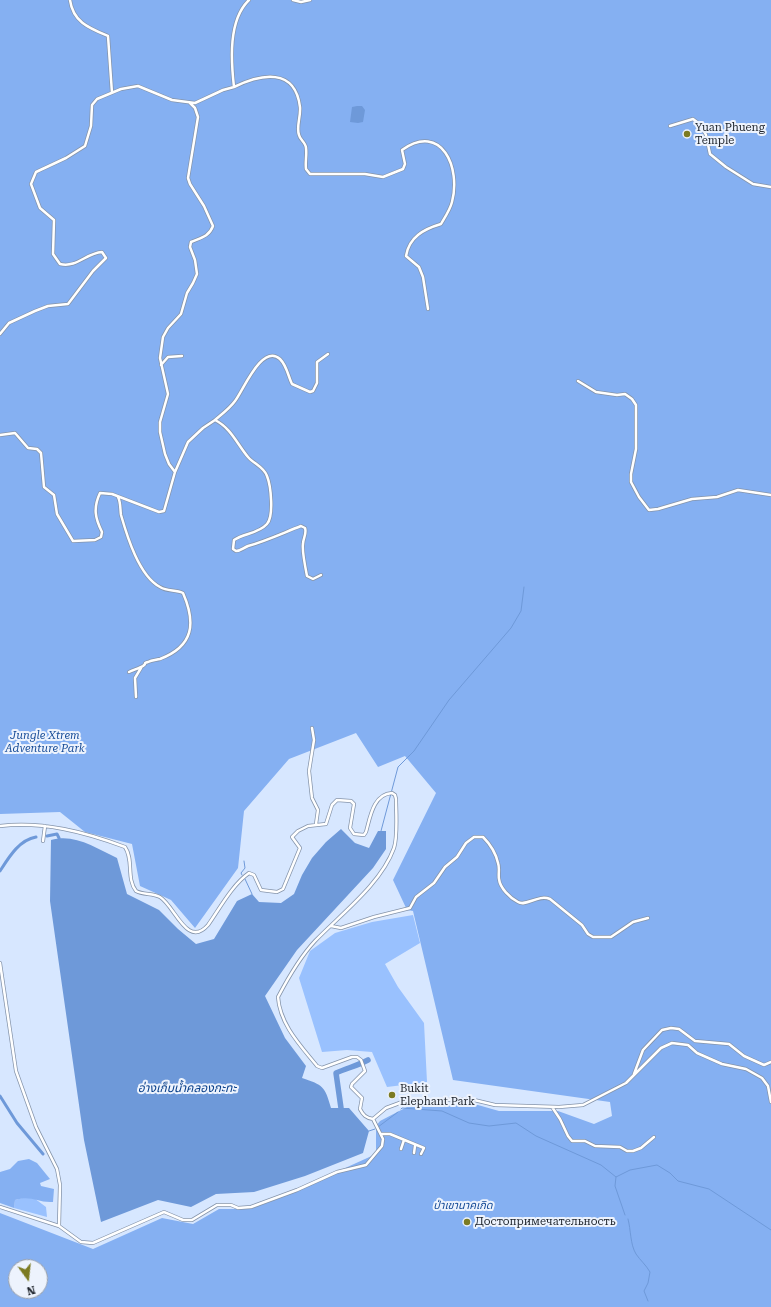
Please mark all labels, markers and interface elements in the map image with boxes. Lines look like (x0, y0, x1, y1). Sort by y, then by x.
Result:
place label: Yuan Phueng Temple (695, 121, 765, 147)
marker: Yuan Phueng Temple (682, 129, 692, 139)
park label: Jungle Xtrem Adventure Park (5, 729, 85, 755)
water label: อ่างเก็บน้ำคลองกะทะ (138, 1081, 236, 1095)
place label: Bukit Elephant Park (400, 1082, 475, 1108)
marker: Bukit Elephant Park (387, 1090, 397, 1100)
park label: ป่าเขานาคเกิด (433, 1199, 493, 1213)
place label: Достопримечательность (475, 1215, 616, 1229)
marker: Достопримечательность (462, 1217, 472, 1227)
north arrow (8, 1259, 48, 1299)
text: N (25, 1283, 37, 1297)

